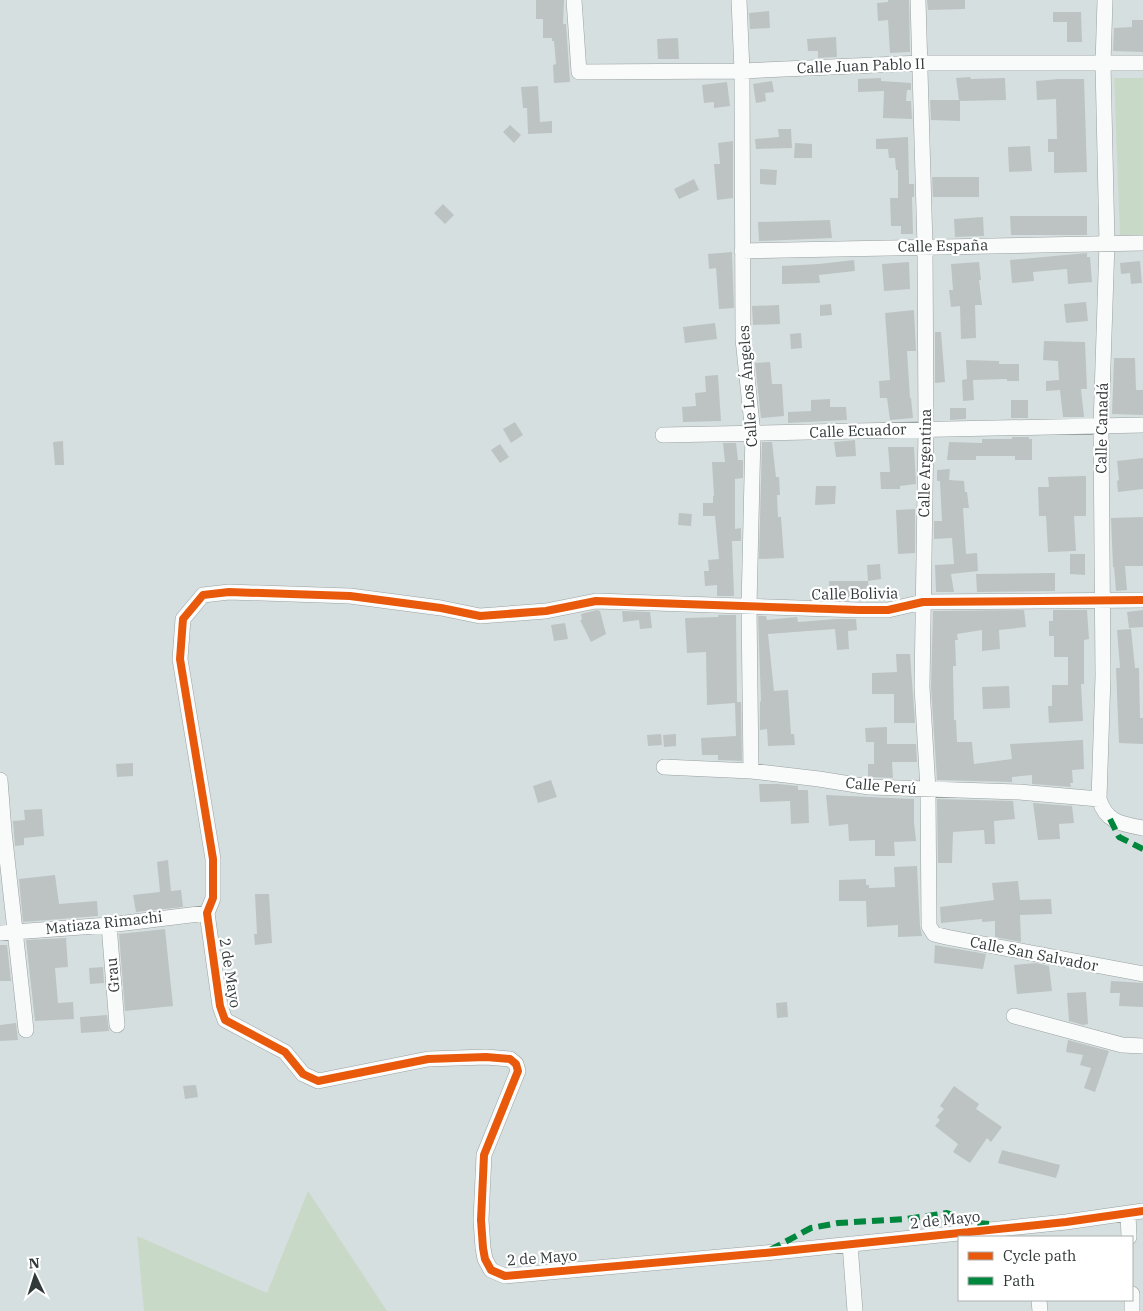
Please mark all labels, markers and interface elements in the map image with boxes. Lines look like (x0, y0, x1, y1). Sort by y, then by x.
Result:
street label: Calle Juan Pablo II (796, 54, 926, 77)
street label: Calle España (898, 235, 988, 256)
street label: Calle Los Ángeles (734, 324, 761, 448)
street label: Calle Canadá (1091, 382, 1112, 474)
street label: Calle Argentina (914, 408, 935, 518)
street label: Calle Ecuador (809, 419, 907, 442)
street label: Calle Bolivia (811, 583, 899, 604)
street label: Calle Perú (845, 773, 918, 798)
street label: Matiaza Rimachi (44, 907, 164, 938)
street label: Calle San Salvador (968, 932, 1100, 975)
street label: 2 de Mayo (216, 937, 245, 1009)
street label: Grau (102, 957, 123, 993)
street label: 2 de Mayo (909, 1206, 981, 1233)
legend (958, 1236, 1133, 1301)
street label: 2 de Mayo (506, 1246, 578, 1269)
text: Cycle path (1003, 1246, 1076, 1265)
north arrow (10, 1251, 60, 1301)
text: N (28, 1254, 40, 1272)
text: Path (1003, 1271, 1035, 1290)

